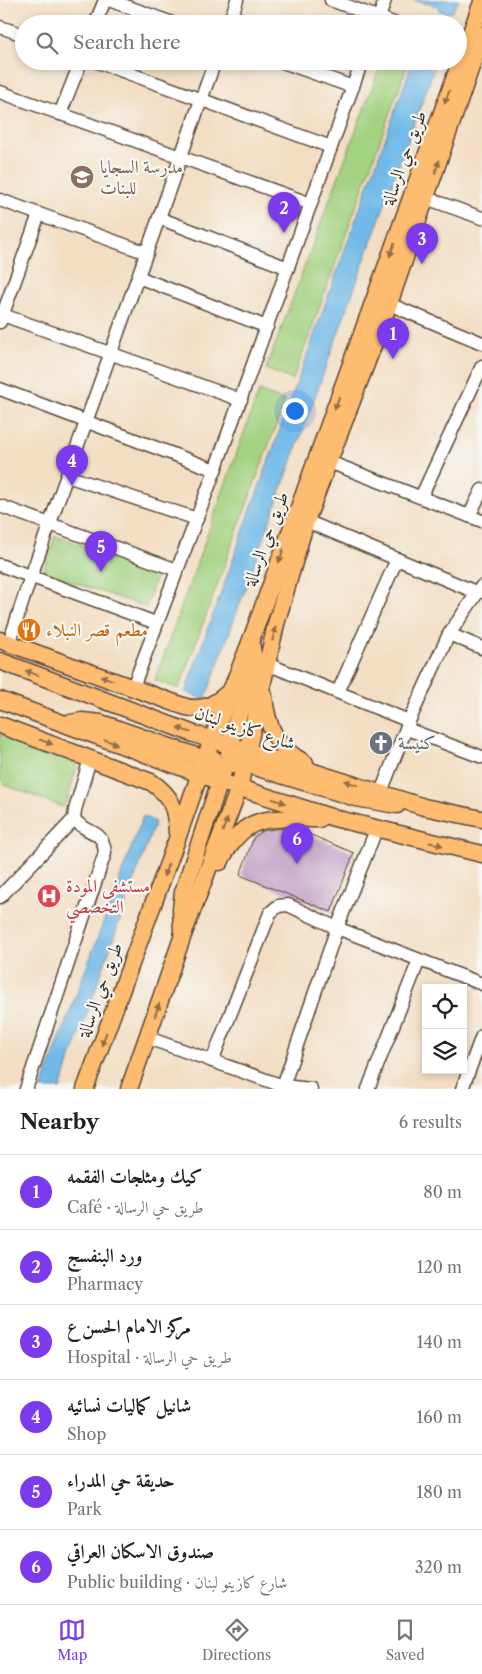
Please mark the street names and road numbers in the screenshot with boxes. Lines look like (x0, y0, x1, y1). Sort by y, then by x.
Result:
street label: طريق حي الرسالة (376, 108, 435, 211)
street label: طريق حي الرسالة (238, 489, 297, 592)
street label: شارع كازينو لبنان (191, 701, 298, 758)
street label: طريق حي الرسالة (72, 940, 131, 1043)

